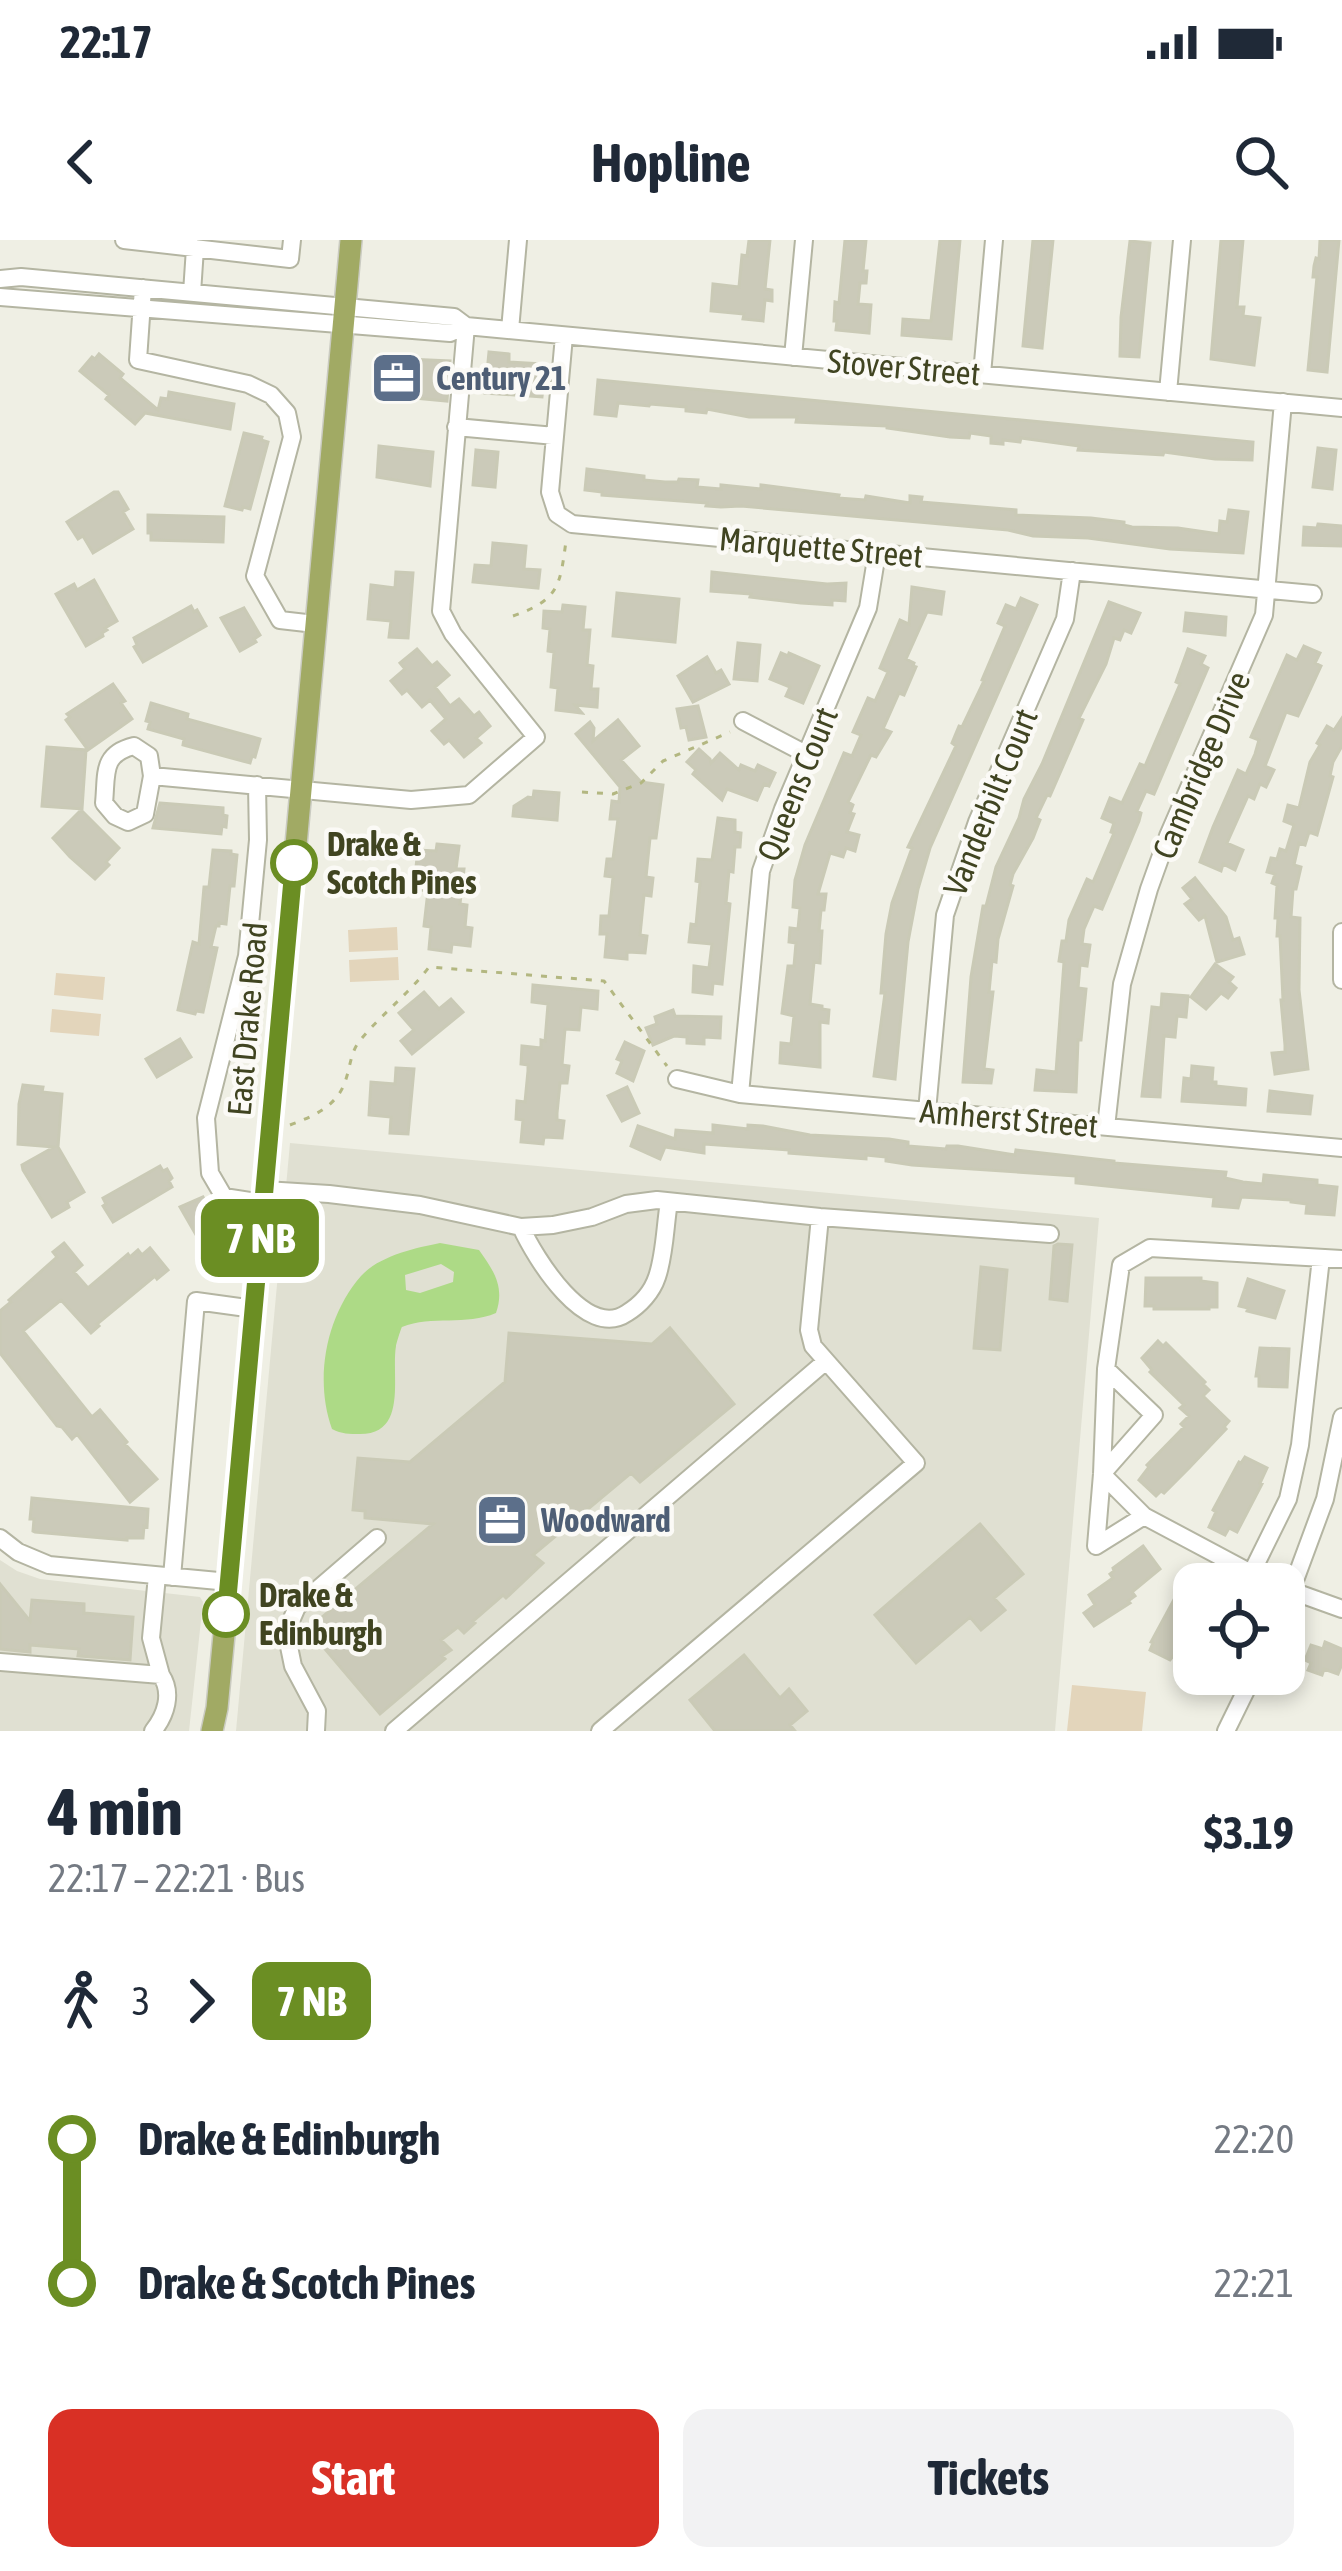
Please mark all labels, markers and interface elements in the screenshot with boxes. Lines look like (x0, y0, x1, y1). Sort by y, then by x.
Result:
text: 22:17 (60, 16, 153, 68)
icon: back (48, 129, 114, 195)
icon: search (1228, 129, 1294, 195)
text: Hopline (591, 132, 751, 193)
street label: Stover Street (826, 341, 982, 393)
office icon: Century 21 (369, 350, 425, 406)
place label: Century 21 (436, 359, 566, 397)
street label: Marquette Street (718, 519, 924, 575)
street label: Cambridge Drive (1145, 666, 1257, 864)
street label: Queens Court (749, 702, 845, 866)
street label: Vanderbilt Court (935, 703, 1045, 901)
place label: Drake & Scotch Pines (327, 825, 477, 901)
marker: Drake & Scotch Pines (272, 841, 316, 885)
street label: East Drake Road (220, 921, 274, 1117)
street label: Amherst Street (918, 1091, 1100, 1145)
line badge: 7 NB (176, 1199, 344, 1277)
text: 7 NB (225, 1214, 295, 1262)
office icon: Woodward (474, 1492, 530, 1548)
place label: Woodward (540, 1501, 671, 1539)
map controls (1173, 1563, 1305, 1695)
button: locate (1173, 1563, 1305, 1695)
place label: Drake & Edinburgh (259, 1576, 383, 1652)
marker: Drake & Edinburgh (204, 1592, 248, 1636)
text: 4 min (48, 1773, 183, 1849)
text: $3.19 (1204, 1807, 1294, 1859)
text: 22:17 – 22:21 · Bus (48, 1856, 305, 1900)
icon: walk (48, 1968, 114, 2034)
icon: forward (168, 1968, 234, 2034)
text: 7 NB (276, 1977, 347, 2025)
text: 3 (132, 1979, 150, 2023)
text: Drake & Edinburgh (138, 2113, 440, 2165)
text: 22:20 (1214, 2117, 1294, 2161)
text: Drake & Scotch Pines (138, 2257, 476, 2309)
text: 22:21 (1214, 2261, 1294, 2305)
button: Start (48, 2409, 659, 2547)
button: Tickets (683, 2409, 1294, 2547)

